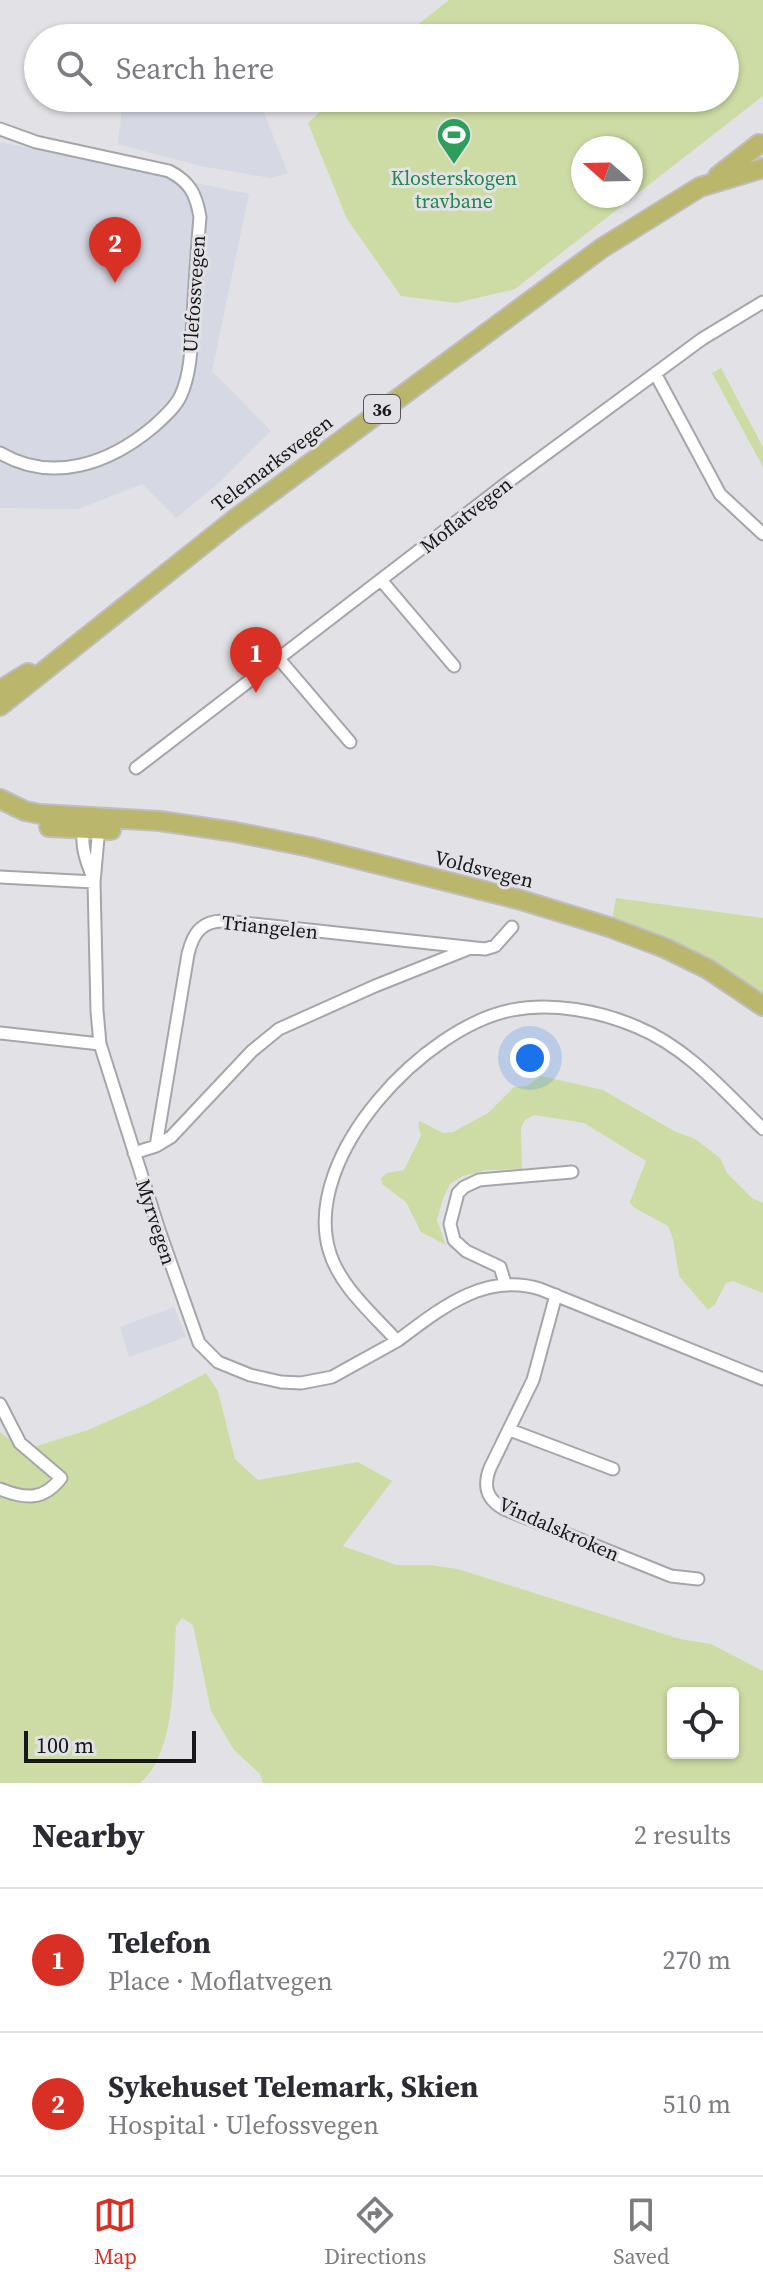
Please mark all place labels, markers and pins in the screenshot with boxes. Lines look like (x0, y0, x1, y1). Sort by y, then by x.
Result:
sports icon: Klosterskogen travbane (435, 116, 473, 166)
place label: Klosterskogen travbane (391, 164, 517, 215)
pin: 2 (89, 217, 141, 283)
pin: 1 (230, 627, 282, 693)

